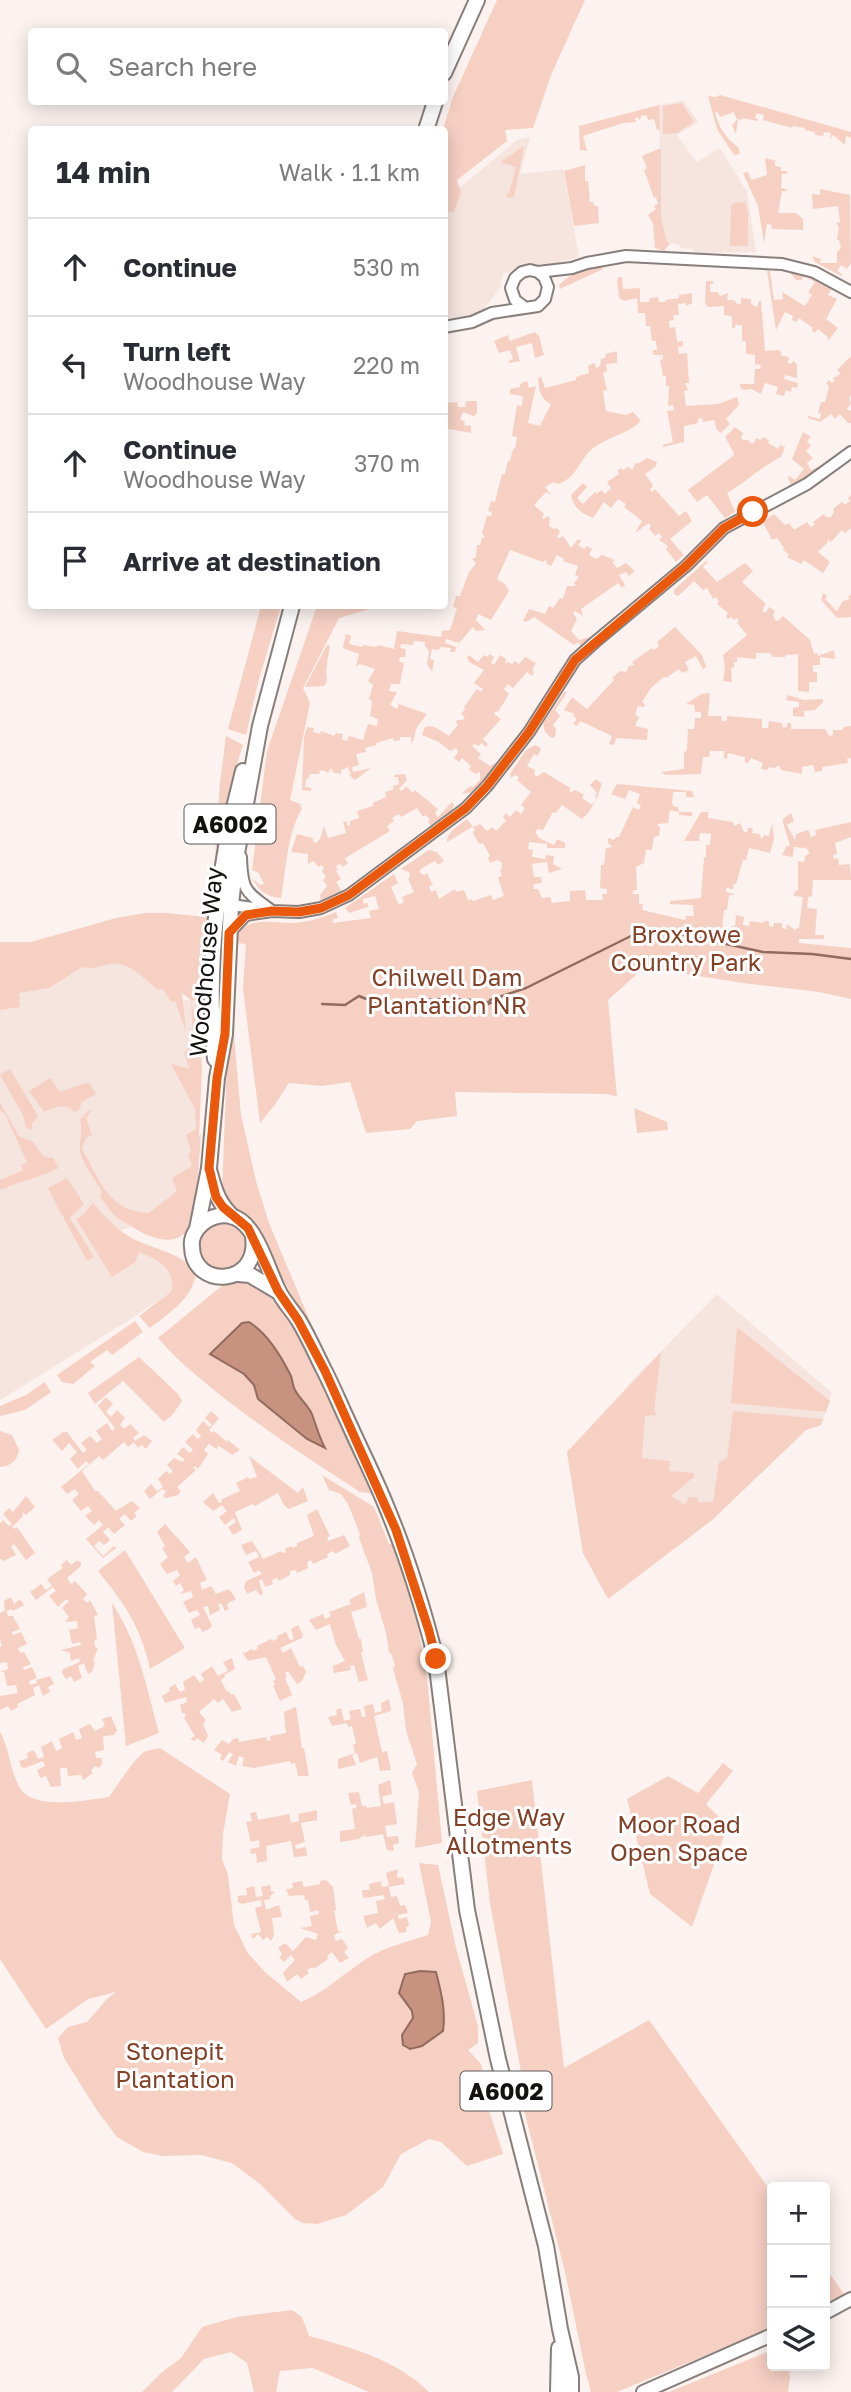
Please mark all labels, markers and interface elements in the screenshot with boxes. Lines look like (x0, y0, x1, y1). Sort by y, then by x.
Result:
search box (28, 28, 448, 105)
icon: search (52, 48, 90, 86)
text: Search here (108, 51, 257, 82)
text: 14 min (56, 154, 150, 190)
text: Walk · 1.1 km (279, 158, 420, 186)
icon: ahead (56, 248, 94, 286)
text: Continue (123, 252, 237, 283)
text: 530 m (353, 253, 420, 281)
text: Turn left (123, 336, 231, 367)
icon: left (56, 346, 94, 384)
text: 220 m (353, 351, 420, 379)
text: Woodhouse Way (123, 367, 306, 395)
text: Continue (123, 434, 237, 465)
icon: ahead (56, 444, 94, 482)
text: 370 m (354, 449, 420, 477)
text: Woodhouse Way (123, 465, 306, 493)
route start (737, 496, 768, 527)
icon: arrive (56, 542, 94, 580)
text: Arrive at destination (123, 546, 381, 577)
road number: A6002 (184, 804, 276, 844)
street label: Woodhouse Way (182, 866, 228, 1058)
park label: Broxtowe Country Park (611, 919, 761, 976)
park label: Chilwell Dam Plantation NR (367, 962, 527, 1019)
route end (420, 1643, 451, 1674)
park label: Edge Way Allotments (446, 1802, 572, 1859)
park label: Moor Road Open Space (610, 1809, 748, 1866)
park label: Stonepit Plantation (115, 2036, 235, 2093)
road number: A6002 (461, 2072, 552, 2110)
map controls (767, 2182, 830, 2371)
button: + (767, 2182, 830, 2245)
button: − (767, 2245, 830, 2308)
button: layers (767, 2308, 830, 2371)

